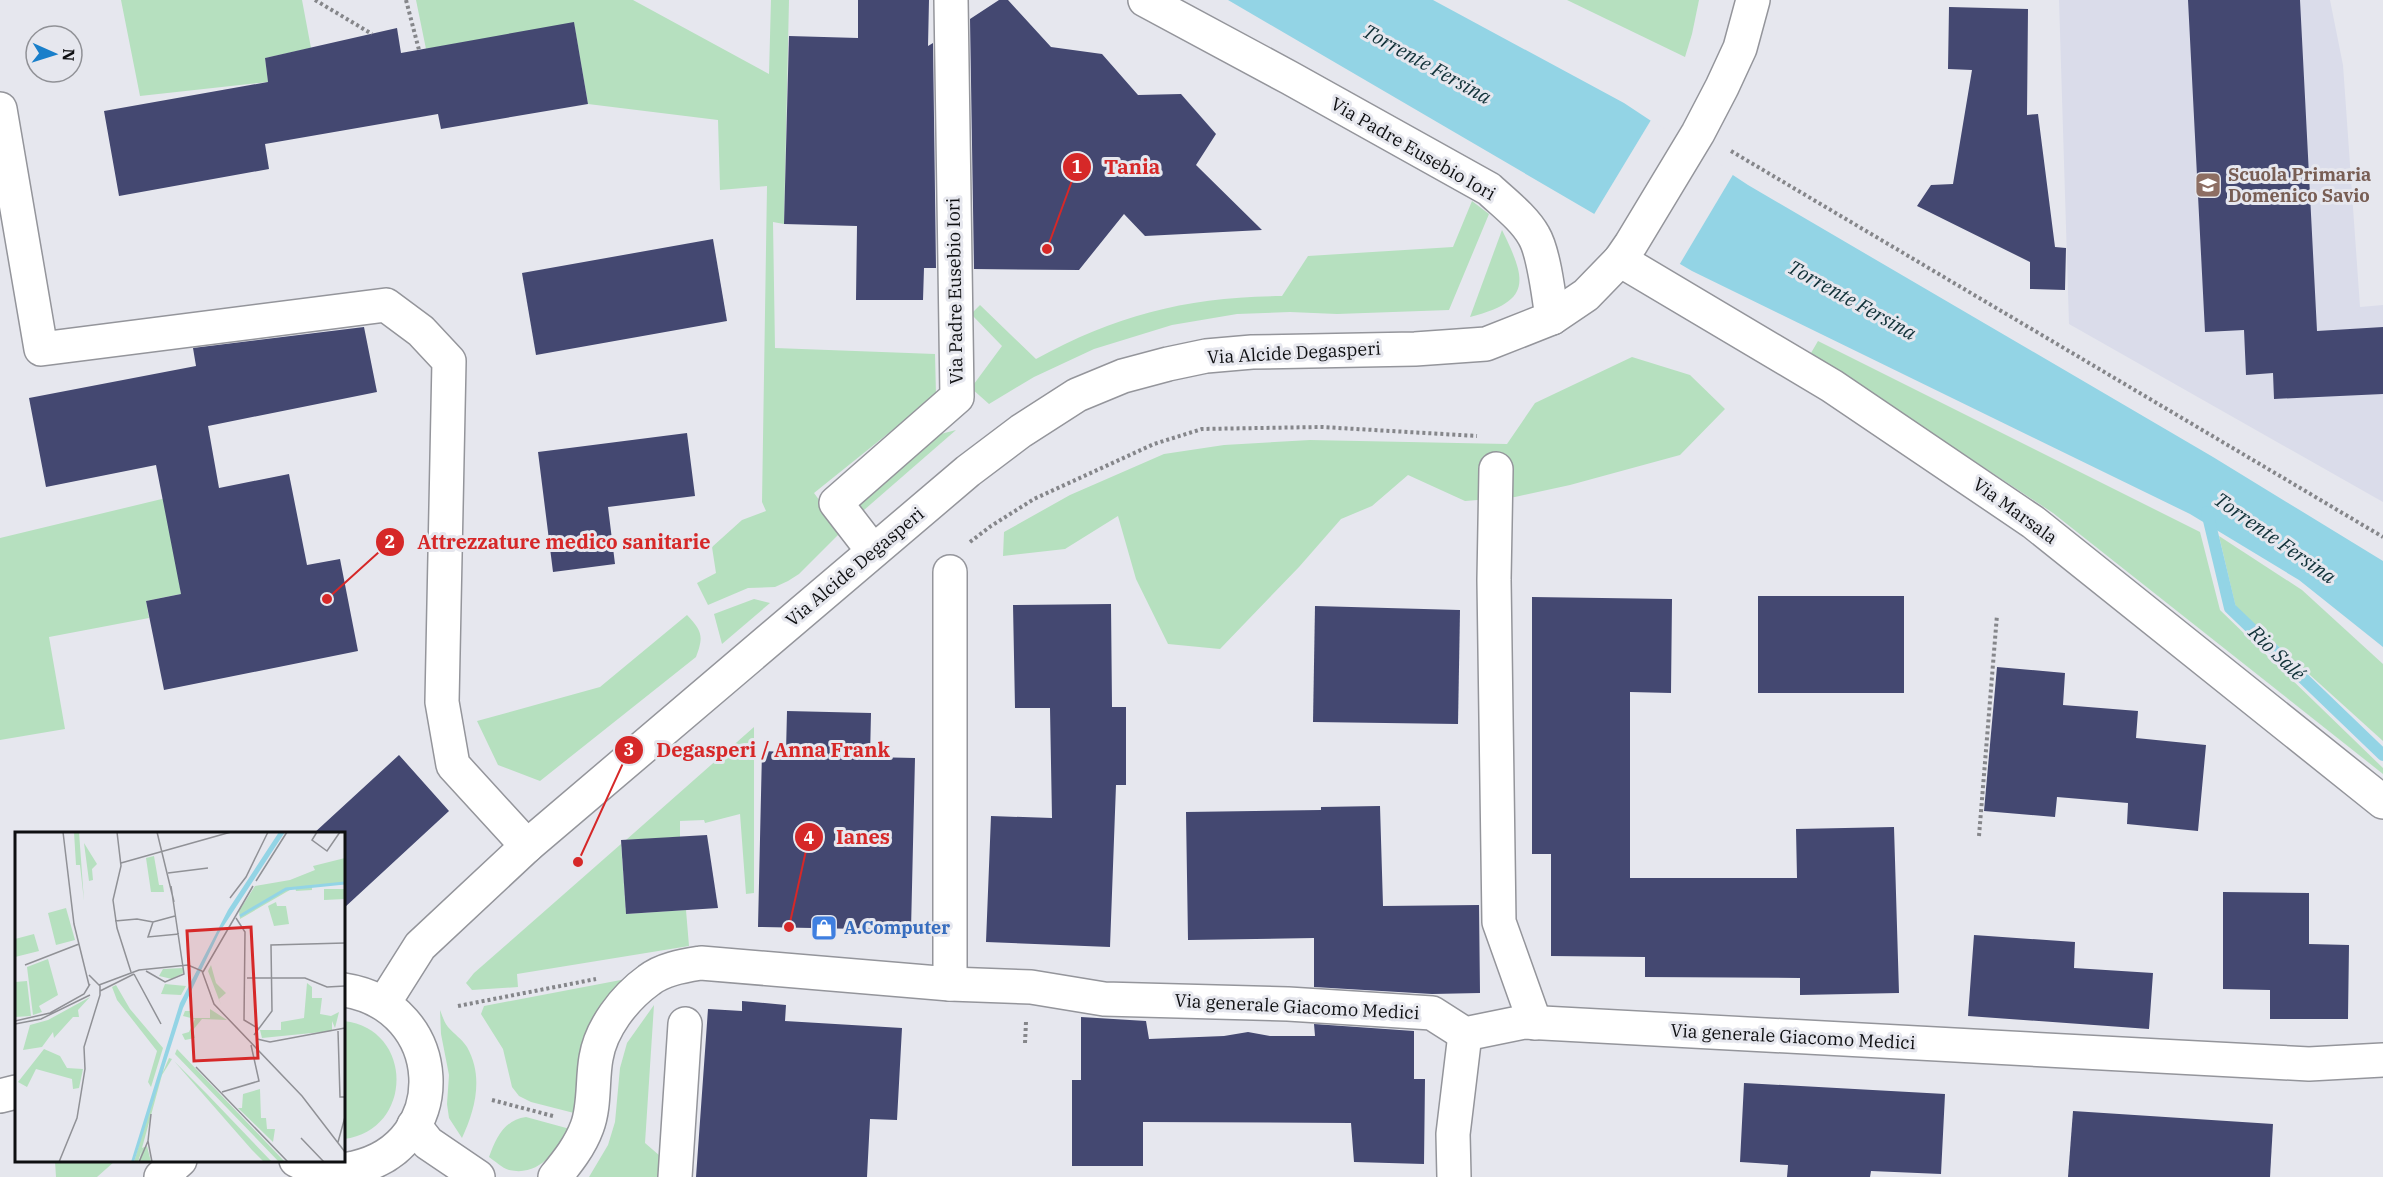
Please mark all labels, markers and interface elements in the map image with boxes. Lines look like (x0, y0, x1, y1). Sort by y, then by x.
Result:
water label: Torrente Fersina (1358, 17, 1496, 110)
north arrow (24, 24, 84, 84)
text: N (59, 48, 79, 62)
street label: Via Padre Eusebio Iori (1327, 92, 1500, 205)
callout: Tania (1062, 148, 1172, 186)
text: Tania (1104, 153, 1160, 180)
text: 1 (1072, 155, 1083, 178)
place label: Scuola Primaria Domenico Savio (2228, 163, 2371, 207)
school or university icon: Scuola Primaria Domenico Savio (2193, 170, 2223, 200)
street label: Via Padre Eusebio Iori (941, 197, 968, 385)
water label: Torrente Fersina (1783, 253, 1921, 346)
street label: Via Alcide Degasperi (1207, 336, 1382, 369)
street label: Via Marsala (1969, 472, 2062, 549)
water label: Torrente Fersina (2209, 485, 2342, 590)
street label: Via Alcide Degasperi (781, 502, 929, 631)
callout: Attrezzature medico sanitarie (375, 523, 723, 561)
text: Attrezzature medico sanitarie (417, 528, 711, 555)
text: 2 (385, 530, 395, 553)
water label: Rio Salé (2242, 618, 2312, 687)
callout: Degasperi / Anna Frank (614, 731, 902, 769)
text: Degasperi / Anna Frank (656, 736, 890, 763)
text: 3 (624, 738, 634, 761)
callout: Ianes (794, 818, 902, 856)
text: Ianes (836, 823, 890, 850)
text: 4 (804, 826, 815, 849)
inset map (15, 832, 345, 1162)
shop icon: A.Computer (809, 913, 839, 943)
place label: A.Computer (844, 916, 950, 939)
street label: Via generale Giacomo Medici (1174, 989, 1420, 1024)
street label: Via generale Giacomo Medici (1670, 1019, 1916, 1054)

